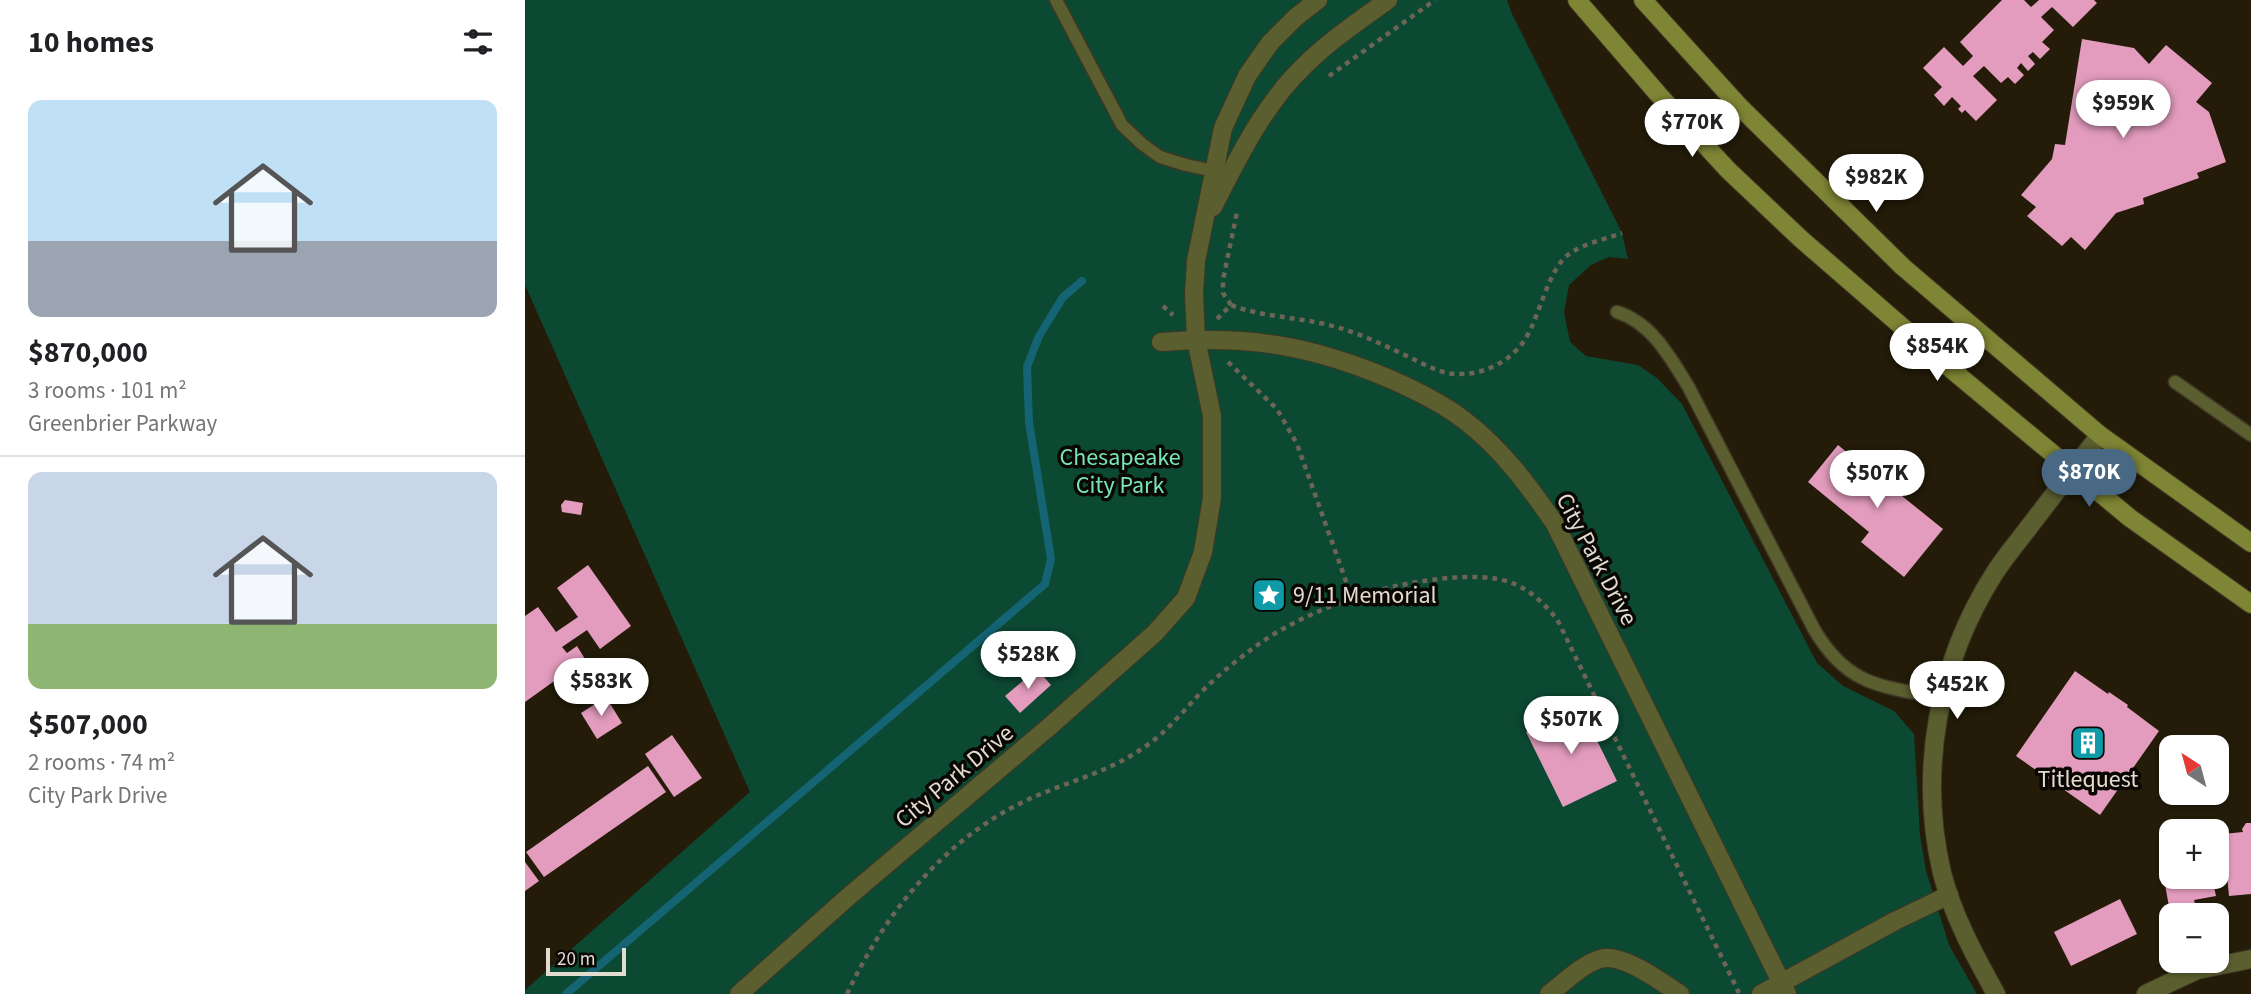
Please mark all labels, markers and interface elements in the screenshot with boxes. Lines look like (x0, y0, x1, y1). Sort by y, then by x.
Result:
text: 10 homes (28, 21, 154, 64)
icon: filters (459, 23, 497, 61)
pin: $959K (2074, 80, 2172, 140)
text: $959K (2092, 86, 2154, 119)
pin: $770K (1643, 100, 1741, 159)
text: $770K (1661, 105, 1723, 138)
icon: home (200, 145, 326, 271)
pin: $982K (1827, 154, 1925, 214)
text: $982K (1845, 160, 1907, 193)
pin: $854K (1888, 324, 1986, 383)
text: $854K (1906, 329, 1968, 362)
text: $870,000 (28, 331, 148, 374)
text: 3 rooms · 101 m² (28, 374, 187, 407)
text: Greenbrier Parkway (28, 407, 217, 440)
park label: Chesapeake City Park (1059, 440, 1181, 503)
pin: $870K (2040, 449, 2138, 509)
pin: $507K (1828, 450, 1926, 510)
text: $870K (2058, 455, 2120, 488)
text: $507K (1846, 456, 1908, 489)
street label: City Park Drive (1547, 487, 1646, 632)
icon: home (200, 517, 326, 643)
place icon: 9/11 Memorial (1250, 576, 1288, 614)
place label: 9/11 Memorial (1293, 578, 1437, 613)
pin: $528K (979, 632, 1077, 691)
text: $528K (997, 637, 1059, 670)
pin: $583K (552, 658, 650, 718)
pin: $452K (1908, 662, 2006, 721)
text: $583K (570, 664, 632, 697)
text: $452K (1926, 667, 1988, 700)
pin: $507K (1522, 696, 1620, 756)
text: $507K (1540, 702, 1602, 735)
text: $507,000 (28, 703, 148, 746)
street label: City Park Drive (887, 716, 1021, 837)
building icon: Titlequest (2069, 724, 2107, 762)
north arrow (2159, 735, 2229, 805)
map controls (2159, 735, 2229, 973)
text: 2 rooms · 74 m² (28, 746, 175, 779)
place label: Titlequest (2038, 762, 2138, 797)
text: City Park Drive (28, 779, 167, 812)
button: + (2159, 819, 2229, 889)
button: − (2159, 903, 2229, 973)
scale bar (546, 945, 627, 977)
text: 20 m (557, 946, 595, 973)

